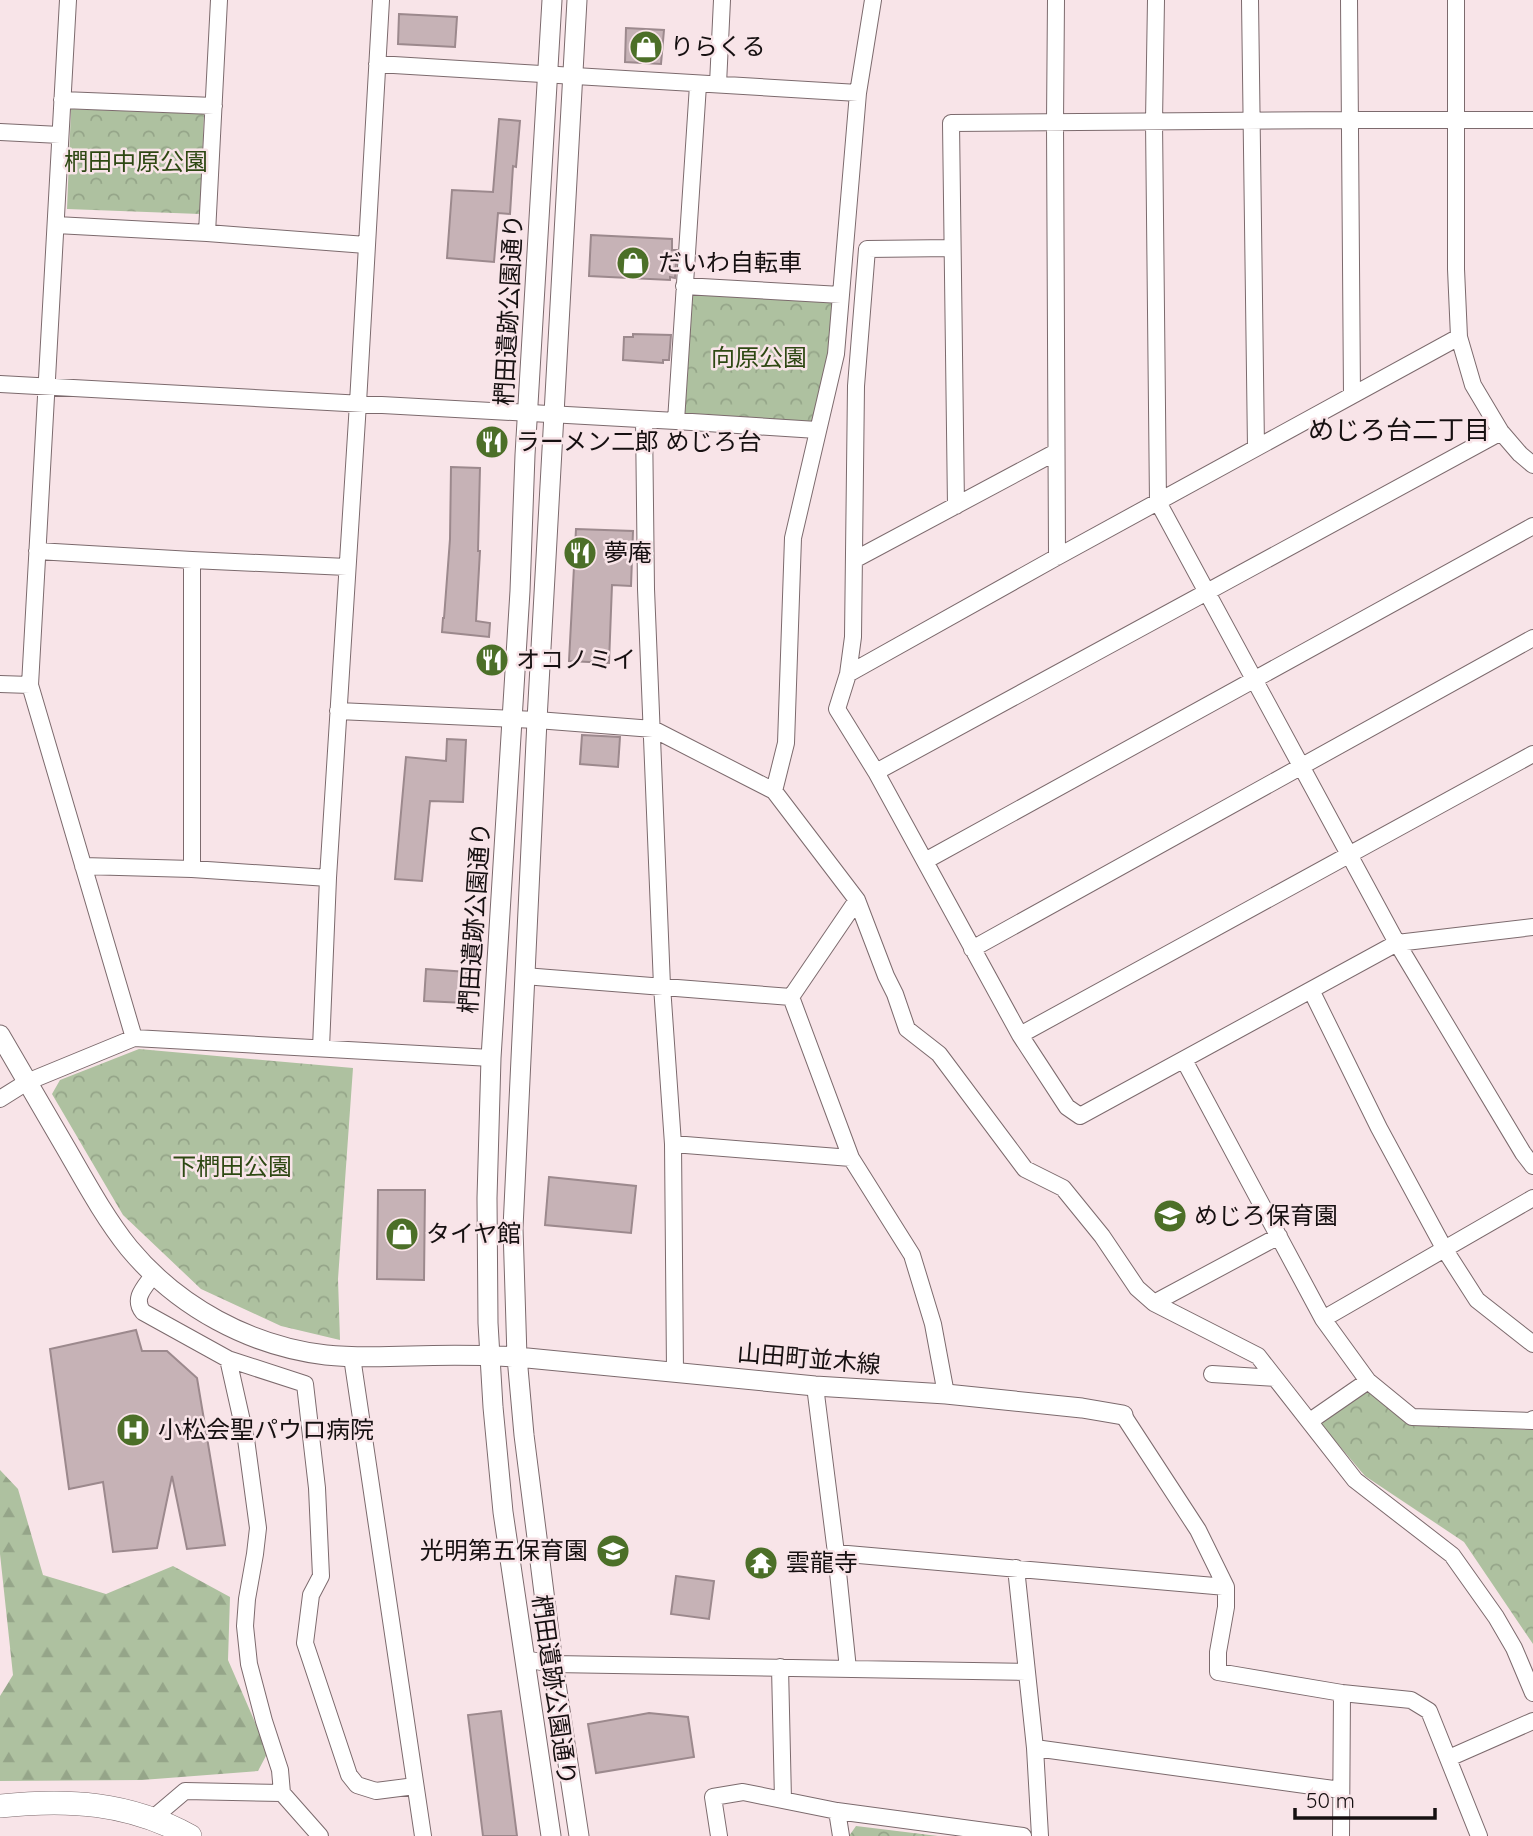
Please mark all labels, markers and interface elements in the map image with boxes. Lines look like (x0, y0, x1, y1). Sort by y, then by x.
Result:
shop icon: りらくる (627, 28, 665, 66)
place label: りらくる (670, 31, 766, 61)
park label: 椚田中原公園 (64, 146, 208, 176)
street label: 椚田遺跡公園通り (488, 213, 528, 407)
shop icon: だいわ自転車 (614, 244, 652, 282)
place label: だいわ自転車 (658, 247, 802, 277)
park label: 向原公園 (711, 342, 807, 372)
district label: めじろ台二丁目 (1308, 413, 1490, 446)
restaurant icon: ラーメン二郎 めじろ台 (473, 423, 511, 461)
place label: ラーメン二郎 めじろ台 (516, 426, 762, 456)
restaurant icon: 夢庵 (561, 534, 599, 572)
place label: 夢庵 (604, 537, 652, 567)
restaurant icon: オコノミイ (473, 641, 511, 679)
place label: オコノミイ (516, 644, 636, 674)
street label: 椚田遺跡公園通り (452, 821, 496, 1015)
park label: 下椚田公園 (172, 1151, 292, 1181)
school or university icon: めじろ保育園 (1151, 1197, 1189, 1235)
place label: めじろ保育園 (1194, 1200, 1338, 1230)
shop icon: タイヤ館 (383, 1215, 421, 1253)
place label: タイヤ館 (426, 1218, 521, 1248)
street label: 山田町並木線 (736, 1337, 882, 1379)
hospital icon: 小松会聖パウロ病院 (114, 1411, 152, 1449)
place label: 小松会聖パウロ病院 (158, 1414, 374, 1444)
school or university icon: 光明第五保育園 (594, 1532, 632, 1570)
place label: 光明第五保育園 (420, 1535, 588, 1565)
temple icon: 雲龍寺 (742, 1544, 780, 1582)
place label: 雲龍寺 (786, 1547, 858, 1577)
street label: 椚田遺跡公園通り (527, 1593, 583, 1787)
scale bar (1295, 1776, 1435, 1820)
text: 50 m (1306, 1787, 1355, 1813)

